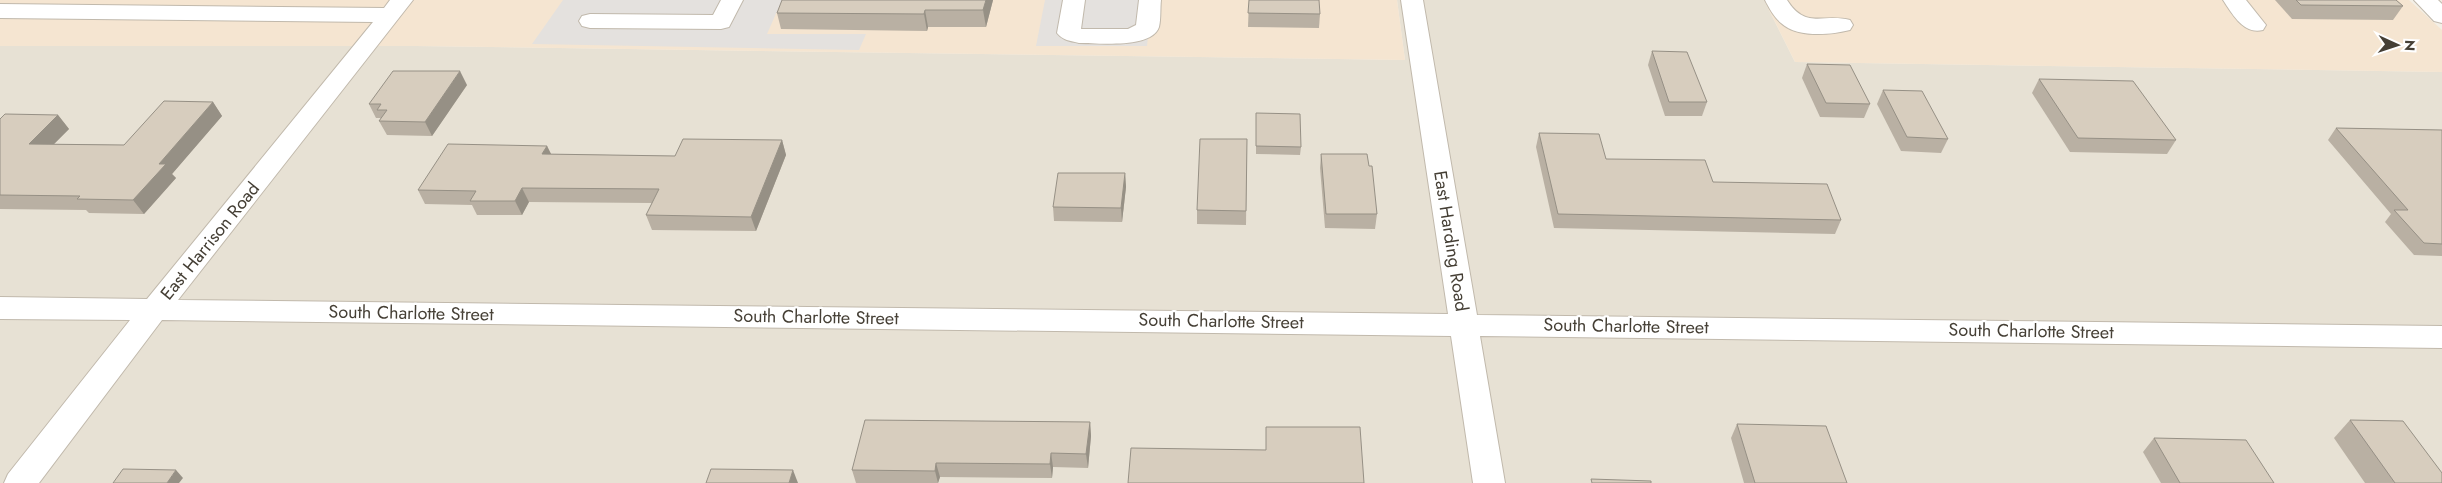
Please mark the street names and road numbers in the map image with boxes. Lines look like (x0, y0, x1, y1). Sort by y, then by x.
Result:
street label: East Harding Road (1427, 169, 1475, 313)
street label: East Harrison Road (154, 177, 266, 305)
street label: South Charlotte Street (328, 299, 494, 327)
street label: South Charlotte Street (733, 303, 899, 331)
street label: South Charlotte Street (1138, 307, 1304, 335)
street label: South Charlotte Street (1543, 312, 1709, 340)
street label: South Charlotte Street (1948, 317, 2114, 345)

